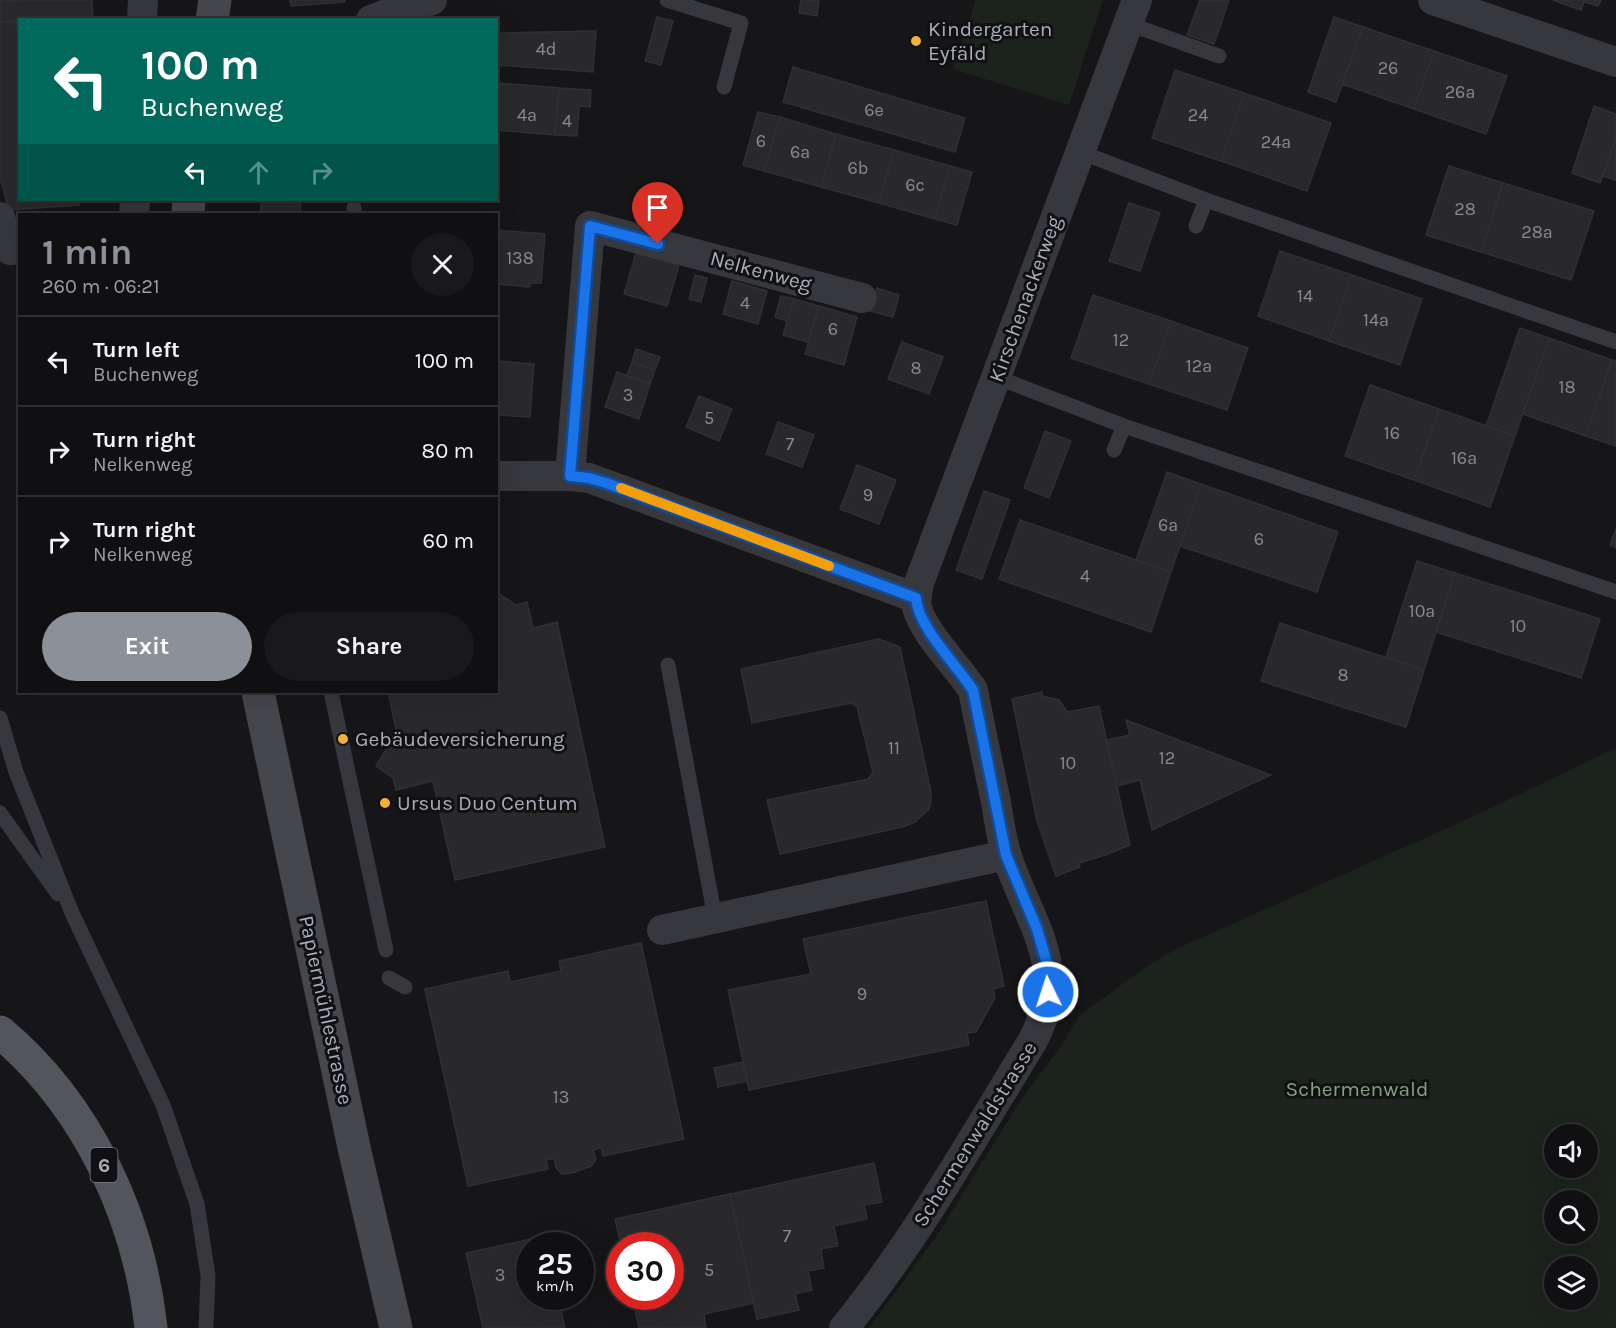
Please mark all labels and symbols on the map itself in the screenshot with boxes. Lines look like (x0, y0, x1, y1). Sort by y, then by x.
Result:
place label: Kindergarten Eyfäld (928, 17, 1053, 65)
marker: Kindergarten Eyfäld (909, 34, 923, 48)
house number: 4d (536, 38, 556, 60)
house number: 26 (1378, 57, 1398, 79)
house number: 26a (1445, 81, 1475, 103)
house number: 6e (864, 99, 884, 121)
house number: 4a (517, 104, 537, 126)
house number: 24 (1188, 104, 1208, 126)
house number: 4 (562, 110, 572, 132)
house number: 6 (756, 130, 766, 152)
house number: 24a (1261, 131, 1291, 153)
house number: 6a (790, 141, 810, 163)
house number: 6b (848, 157, 868, 179)
house number: 6c (905, 174, 925, 196)
pin (632, 182, 683, 244)
house number: 28 (1454, 198, 1476, 220)
street label: Kirschenackerweg (984, 213, 1066, 385)
house number: 28a (1521, 221, 1553, 243)
street label: Nelkenweg (708, 246, 815, 296)
house number: 138 (506, 247, 534, 269)
house number: 14 (1297, 285, 1313, 307)
house number: 4 (740, 292, 750, 314)
house number: 14a (1363, 309, 1389, 331)
house number: 6 (828, 318, 838, 340)
house number: 12 (1113, 329, 1129, 351)
house number: 12a (1186, 355, 1212, 377)
house number: 8 (910, 357, 922, 379)
house number: 18 (1558, 376, 1576, 398)
house number: 3 (623, 384, 633, 406)
house number: 5 (704, 407, 714, 429)
house number: 16 (1384, 422, 1400, 444)
house number: 7 (786, 433, 795, 455)
house number: 16a (1451, 447, 1477, 469)
house number: 9 (863, 484, 873, 506)
house number: 6a (1158, 514, 1178, 536)
house number: 6 (1254, 528, 1264, 550)
house number: 4 (1080, 565, 1090, 587)
house number: 10a (1409, 600, 1435, 622)
house number: 10 (1510, 615, 1526, 637)
house number: 8 (1337, 664, 1349, 686)
place label: Gebäudeversicherung (355, 727, 565, 751)
marker: Gebäudeversicherung (336, 732, 350, 746)
house number: 11 (888, 737, 900, 759)
house number: 12 (1159, 747, 1175, 769)
house number: 10 (1060, 752, 1076, 774)
place label: Ursus Duo Centum (397, 791, 578, 815)
marker: Ursus Duo Centum (378, 796, 392, 810)
street label: Papiermühlestrasse (294, 913, 358, 1107)
position arrow (1016, 960, 1080, 1024)
house number: 9 (857, 983, 867, 1005)
street label: Schermenwaldstrasse (908, 1037, 1042, 1231)
park label: Schermenwald (1286, 1077, 1428, 1101)
house number: 13 (553, 1086, 569, 1108)
road number: 6 (90, 1148, 118, 1182)
house number: 7 (783, 1225, 792, 1247)
speed limit sign: 30 (606, 1232, 684, 1310)
house number: 5 (704, 1259, 714, 1281)
house number: 3 (495, 1264, 505, 1286)

